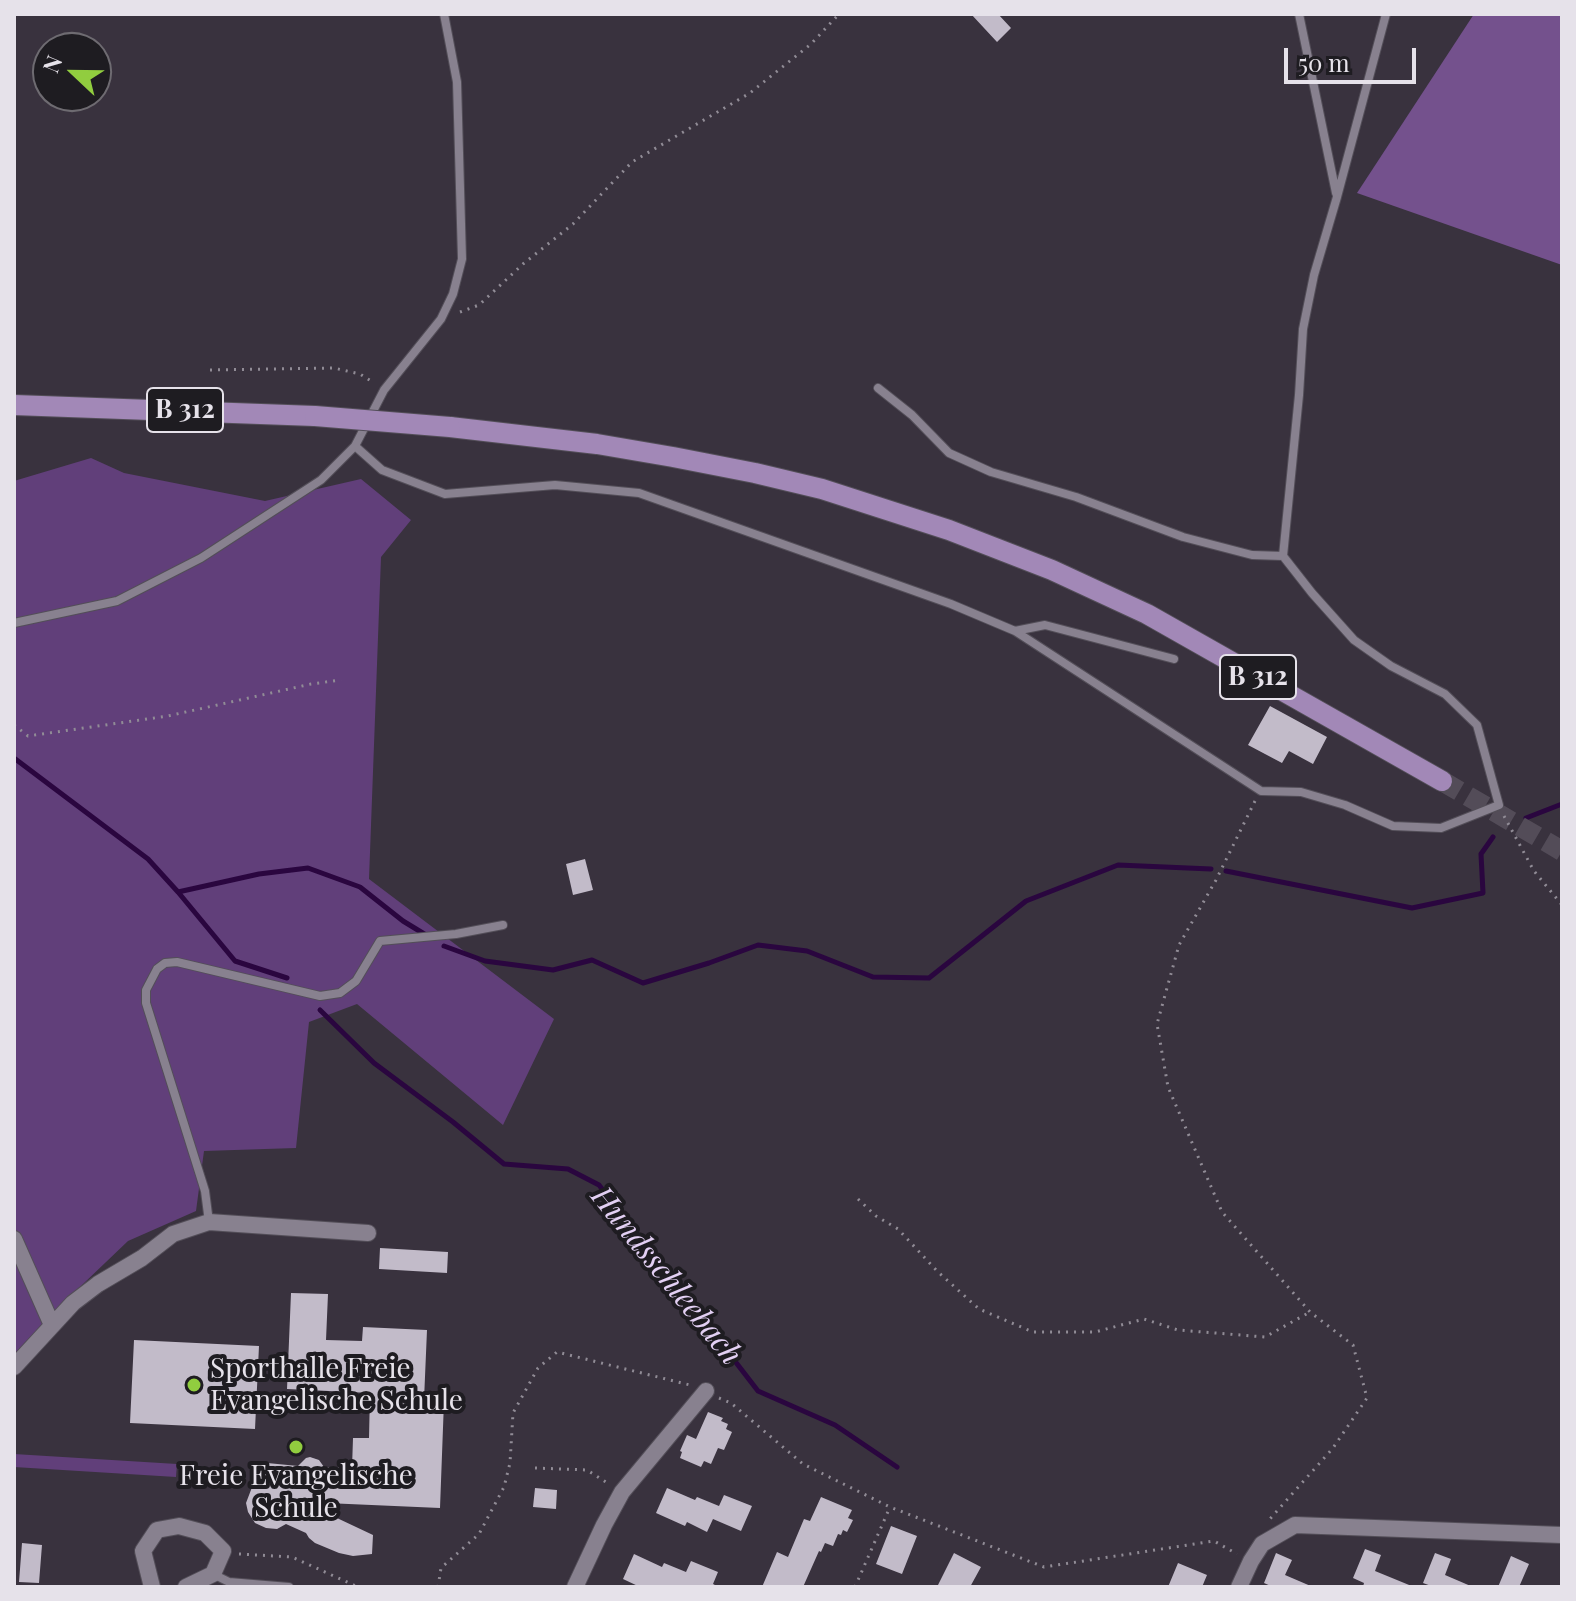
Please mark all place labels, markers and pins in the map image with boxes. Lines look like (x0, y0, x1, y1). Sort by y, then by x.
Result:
place label: Sporthalle Freie Evangelische Schule (210, 1352, 463, 1418)
marker: Sporthalle Freie Evangelische Schule (185, 1376, 203, 1394)
marker: Freie Evangelische Schule (287, 1438, 305, 1456)
place label: Freie Evangelische Schule (179, 1459, 413, 1525)

